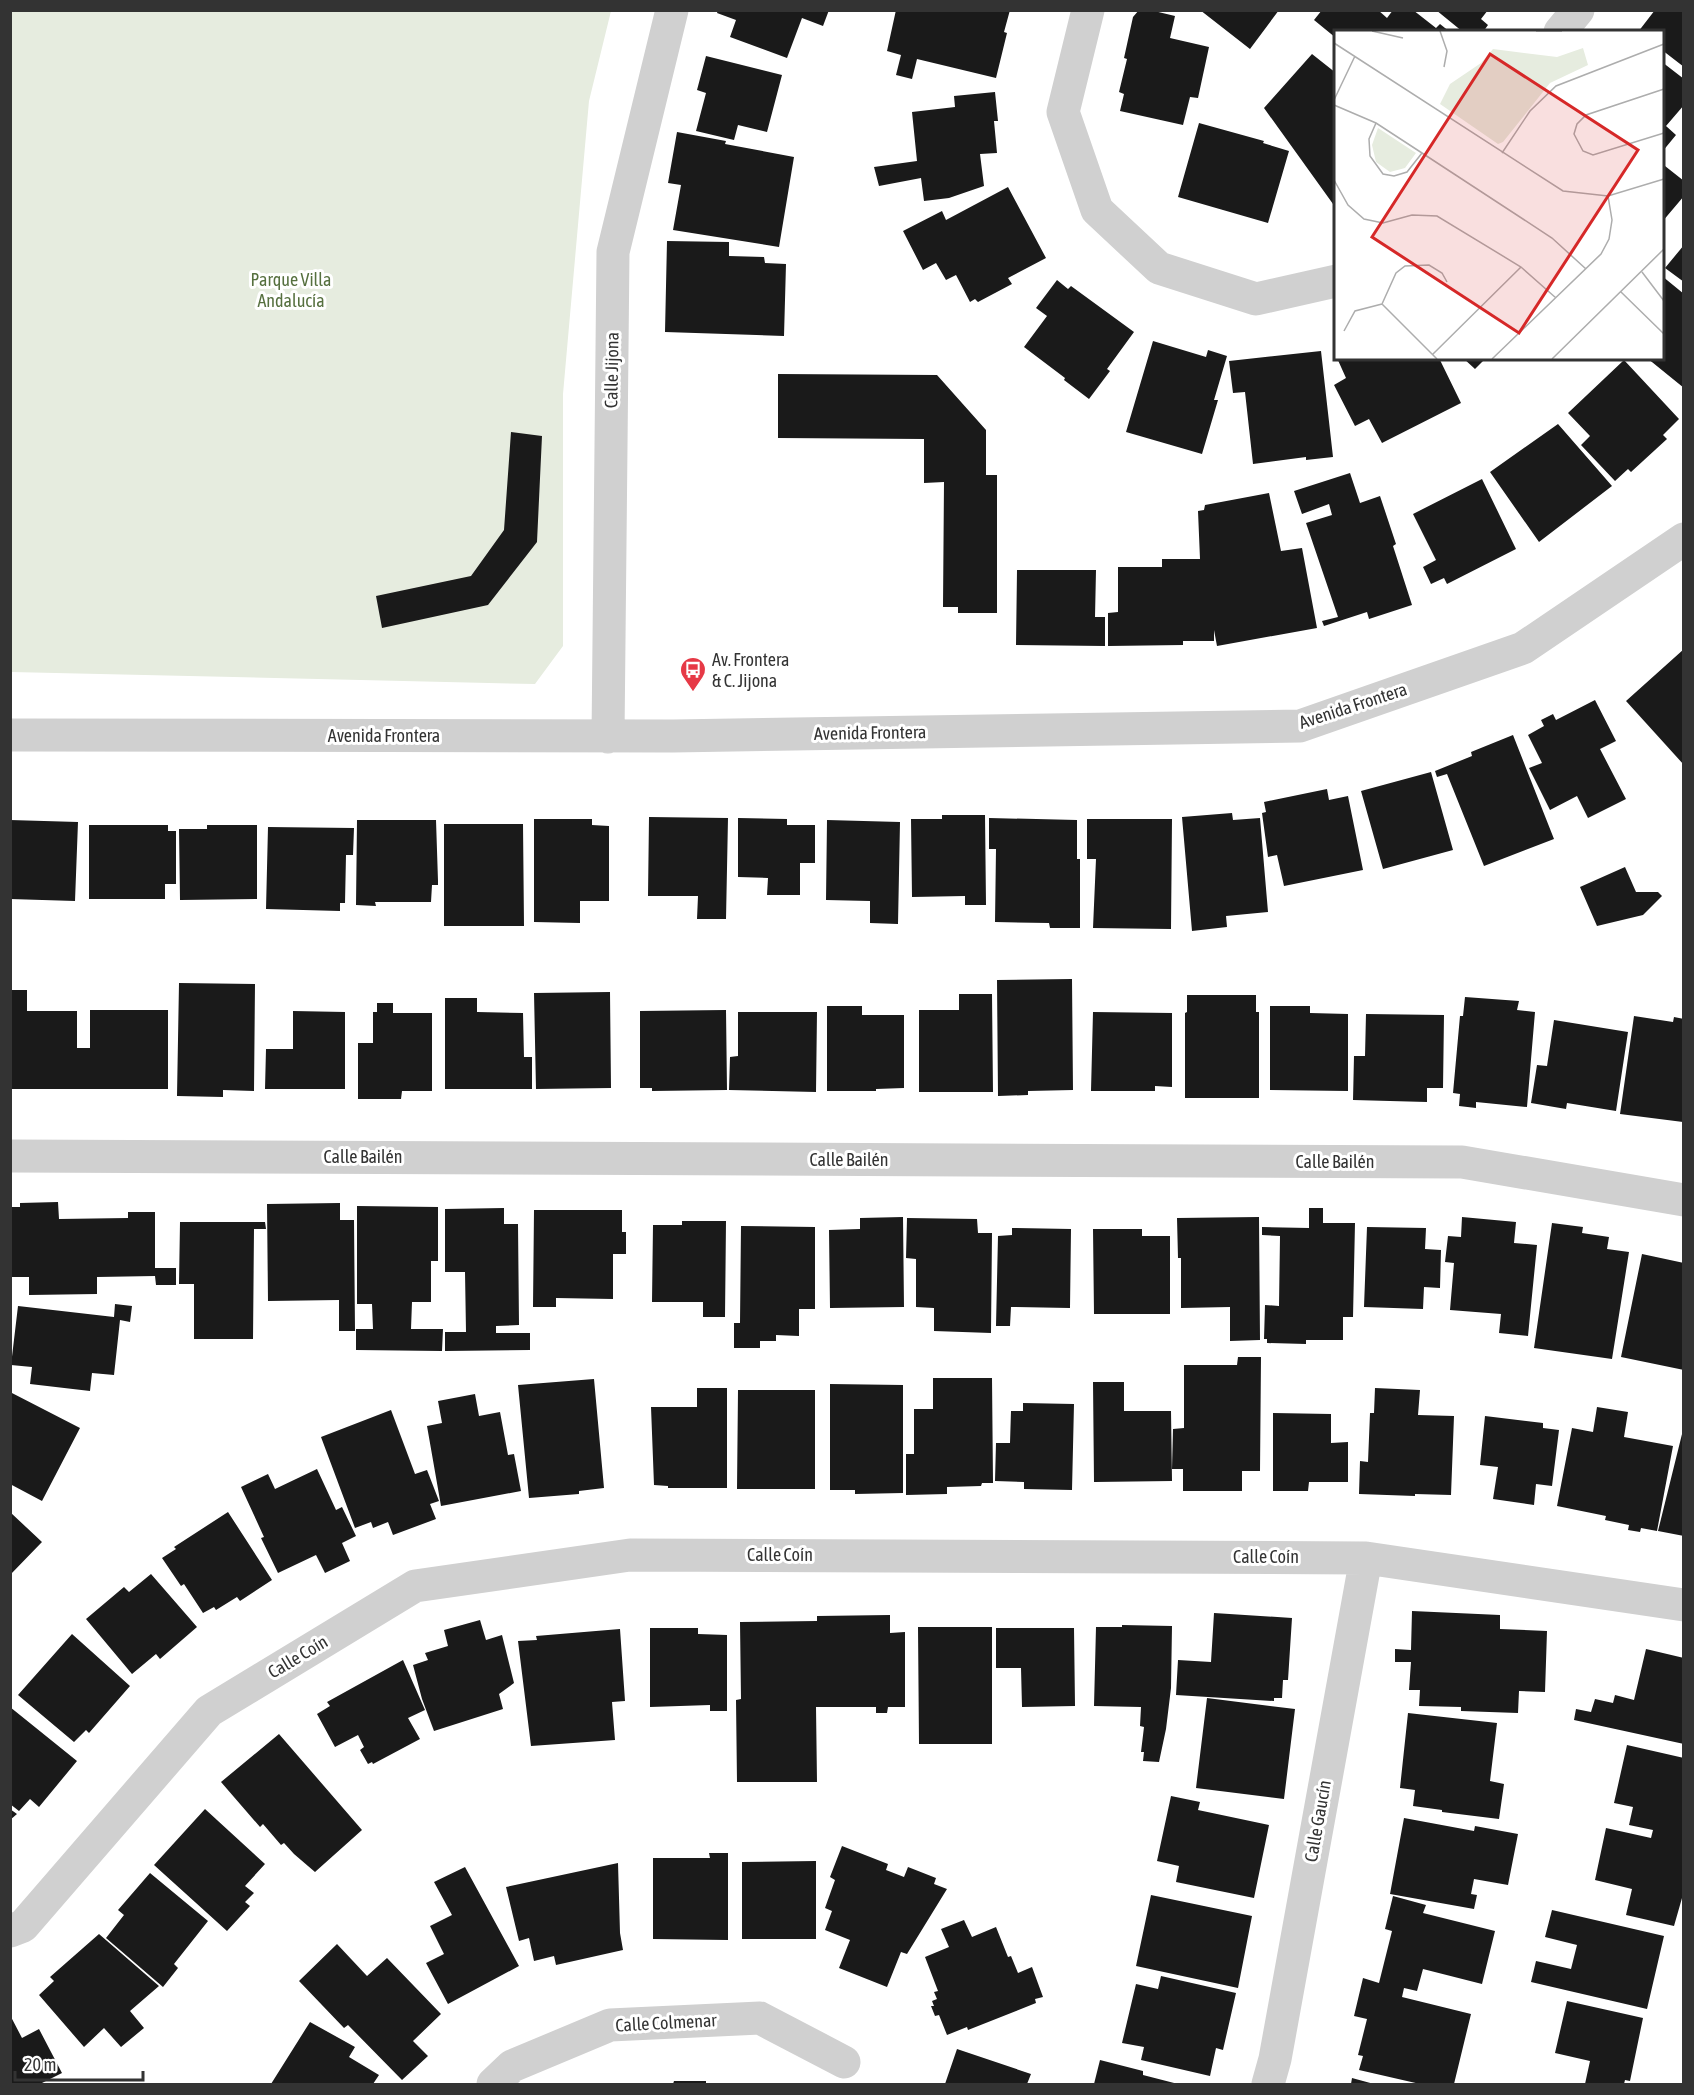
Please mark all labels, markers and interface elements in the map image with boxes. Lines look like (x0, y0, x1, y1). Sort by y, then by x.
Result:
inset map (1334, 30, 1664, 360)
park label: Parque Villa Andalucía (251, 269, 331, 311)
street label: Calle Jijona (600, 332, 623, 408)
place label: Av. Frontera & C. Jijona (712, 649, 789, 691)
bus stop icon: Av. Frontera & C. Jijona (678, 655, 708, 693)
street label: Avenida Frontera (1296, 678, 1410, 733)
street label: Avenida Frontera (814, 721, 926, 744)
street label: Avenida Frontera (328, 725, 440, 746)
street label: Calle Bailén (323, 1146, 403, 1167)
street label: Calle Bailén (809, 1149, 889, 1170)
street label: Calle Bailén (1295, 1151, 1375, 1172)
street label: Calle Coín (747, 1544, 813, 1565)
street label: Calle Coín (1233, 1546, 1299, 1567)
street label: Calle Coín (264, 1631, 331, 1683)
street label: Calle Gaucín (1300, 1778, 1335, 1863)
street label: Calle Colmenar (615, 2009, 718, 2036)
scale bar (15, 2044, 142, 2082)
text: 20 m (24, 2054, 56, 2075)

